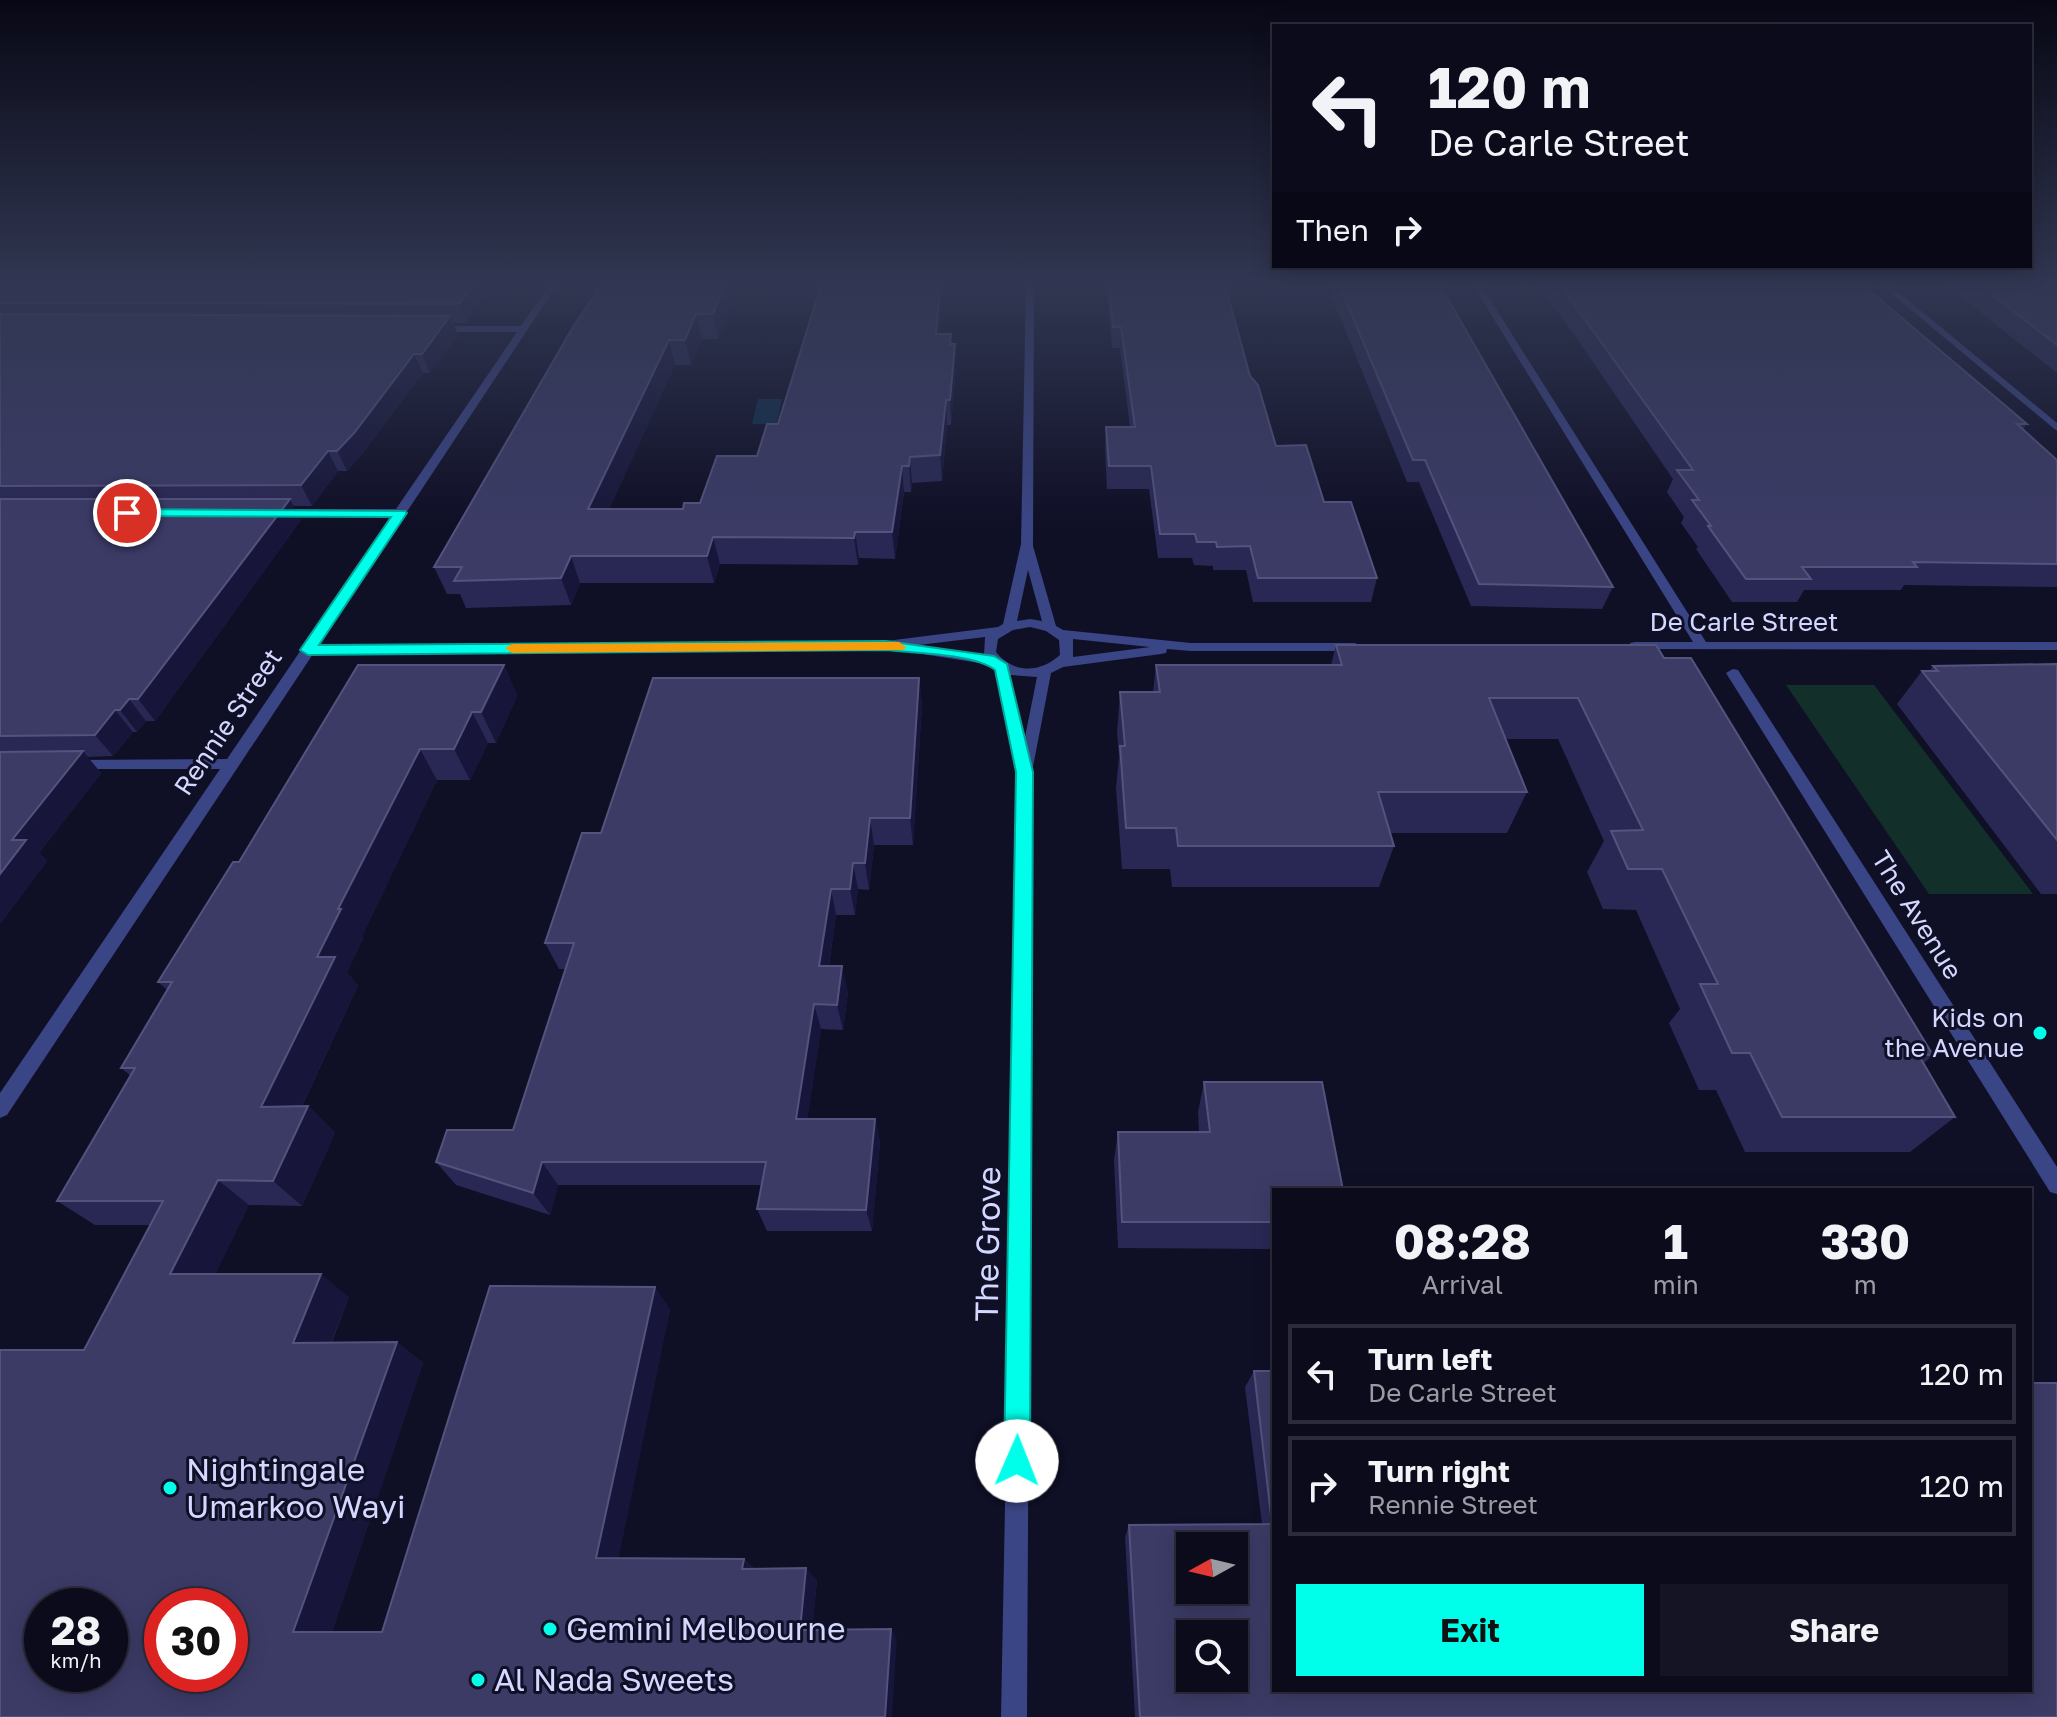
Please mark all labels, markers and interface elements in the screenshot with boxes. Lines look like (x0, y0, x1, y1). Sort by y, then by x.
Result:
text: 120 m (1428, 53, 1590, 120)
icon: left (1296, 56, 1400, 160)
text: De Carle Street (1428, 121, 1690, 164)
icon: right (1385, 208, 1429, 252)
text: Then (1296, 212, 1369, 248)
pin (93, 479, 161, 547)
icon: arrive (105, 491, 149, 535)
street label: De Carle Street (1650, 606, 1838, 637)
street label: Rennie Street (167, 643, 288, 801)
street label: The Avenue (1866, 845, 1969, 985)
place label: Kids on the Avenue (1884, 1002, 2024, 1063)
marker: Kids on the Avenue (2031, 1024, 2049, 1042)
street label: The Grove (967, 1166, 1007, 1322)
text: 08:28 (1394, 1212, 1531, 1270)
text: 1 (1663, 1212, 1688, 1270)
text: 330 (1820, 1212, 1910, 1270)
text: Arrival (1422, 1269, 1503, 1300)
text: min (1653, 1269, 1699, 1300)
text: m (1854, 1269, 1877, 1300)
text: Turn left (1368, 1341, 1493, 1377)
icon: left (1300, 1352, 1344, 1396)
text: 120 m (1919, 1356, 2004, 1392)
text: De Carle Street (1368, 1377, 1557, 1408)
position arrow (975, 1419, 1059, 1503)
place label: Nightingale Umarkoo Wayi (186, 1450, 405, 1525)
text: Turn right (1368, 1453, 1510, 1489)
icon: right (1300, 1464, 1344, 1508)
text: 120 m (1919, 1468, 2004, 1504)
marker: Nightingale Umarkoo Wayi (161, 1479, 179, 1497)
text: Rennie Street (1368, 1489, 1538, 1520)
north arrow (1176, 1532, 1248, 1604)
map controls (1176, 1532, 1248, 1692)
button: Exit (1296, 1584, 1644, 1676)
button: Share (1660, 1584, 2008, 1676)
speed limit sign: 30 (144, 1588, 248, 1692)
text: 28 (51, 1606, 101, 1654)
place label: Gemini Melbourne (566, 1609, 846, 1647)
marker: Gemini Melbourne (541, 1620, 559, 1638)
button: search (1176, 1620, 1248, 1692)
text: km/h (51, 1648, 101, 1672)
place label: Al Nada Sweets (494, 1660, 734, 1698)
marker: Al Nada Sweets (469, 1671, 487, 1689)

